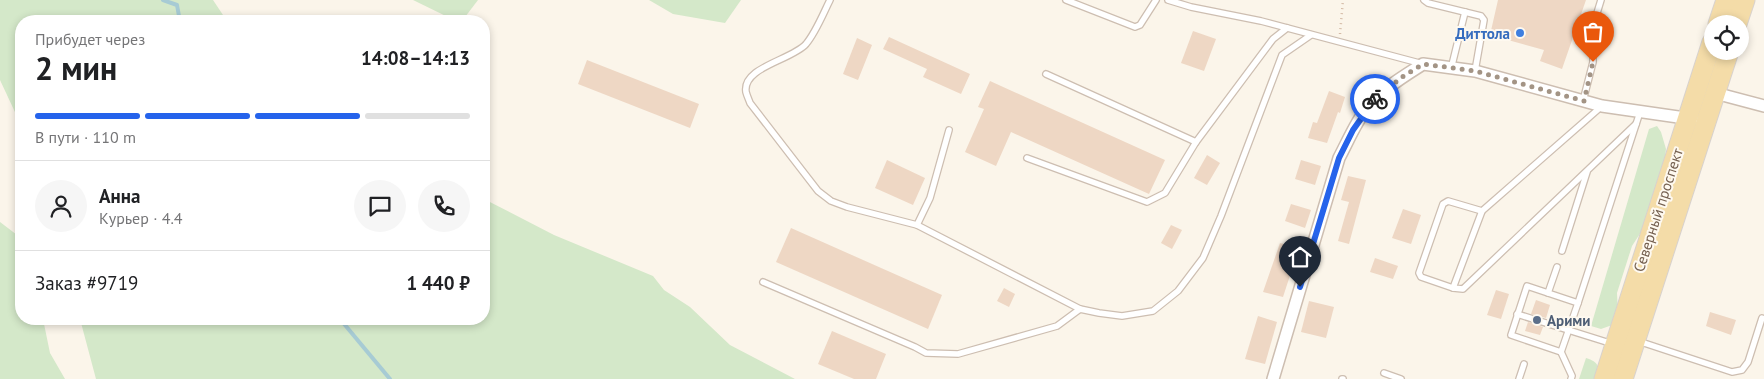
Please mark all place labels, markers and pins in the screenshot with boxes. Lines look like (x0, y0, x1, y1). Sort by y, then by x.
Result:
pin (1572, 11, 1614, 62)
place label: Диттола (1455, 24, 1510, 43)
marker: Диттола (1514, 27, 1526, 39)
pin (1279, 236, 1321, 287)
place label: Арими (1547, 311, 1591, 330)
marker: Арими (1531, 314, 1543, 326)

